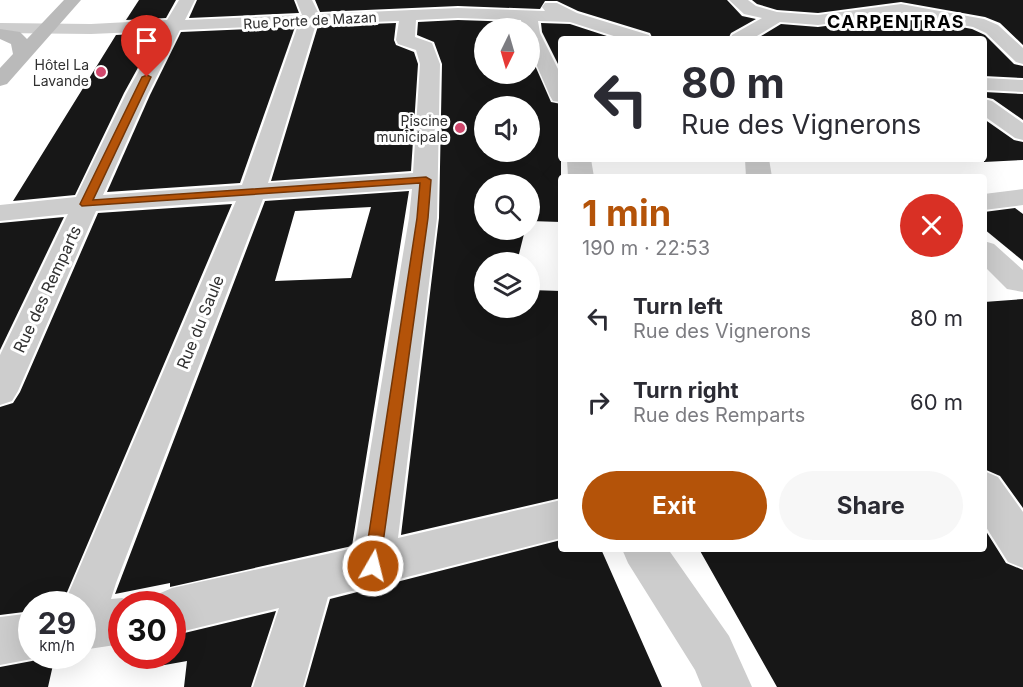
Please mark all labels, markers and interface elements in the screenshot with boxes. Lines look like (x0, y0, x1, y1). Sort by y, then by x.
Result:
street label: Rue Porte de Mazan (243, 8, 377, 32)
district label: CARPENTRAS (827, 11, 965, 32)
pin (121, 15, 172, 77)
north arrow (474, 18, 540, 84)
map controls (474, 18, 540, 318)
icon: arrive (130, 24, 163, 57)
place label: Hôtel La Lavande (33, 56, 89, 89)
text: 80 m (681, 57, 785, 108)
icon: left (582, 60, 660, 138)
marker: Hôtel La Lavande (94, 65, 108, 79)
button: sound (474, 96, 540, 162)
text: Rue des Vignerons (681, 108, 921, 141)
place label: Piscine municipale (376, 112, 448, 145)
marker: Piscine municipale (453, 121, 467, 135)
button: search (474, 174, 540, 240)
text: 1 min (582, 191, 671, 235)
button: close (900, 194, 963, 257)
street label: Rue des Remparts (9, 222, 85, 356)
text: 190 m · 22:53 (582, 236, 710, 260)
button: layers (474, 252, 540, 318)
street label: Rue du Saule (172, 272, 228, 372)
text: Turn left (633, 293, 723, 319)
icon: left (582, 302, 615, 335)
text: 80 m (910, 305, 963, 331)
text: Rue des Vignerons (633, 319, 811, 343)
text: Turn right (633, 377, 739, 403)
icon: right (582, 386, 615, 419)
text: 60 m (910, 389, 963, 415)
text: Rue des Remparts (633, 403, 805, 427)
button: Exit (582, 471, 767, 540)
button: Share (779, 471, 963, 540)
position arrow (341, 534, 405, 598)
speed limit sign: 30 (108, 591, 186, 669)
text: 29 (38, 605, 76, 641)
text: km/h (39, 636, 75, 655)

